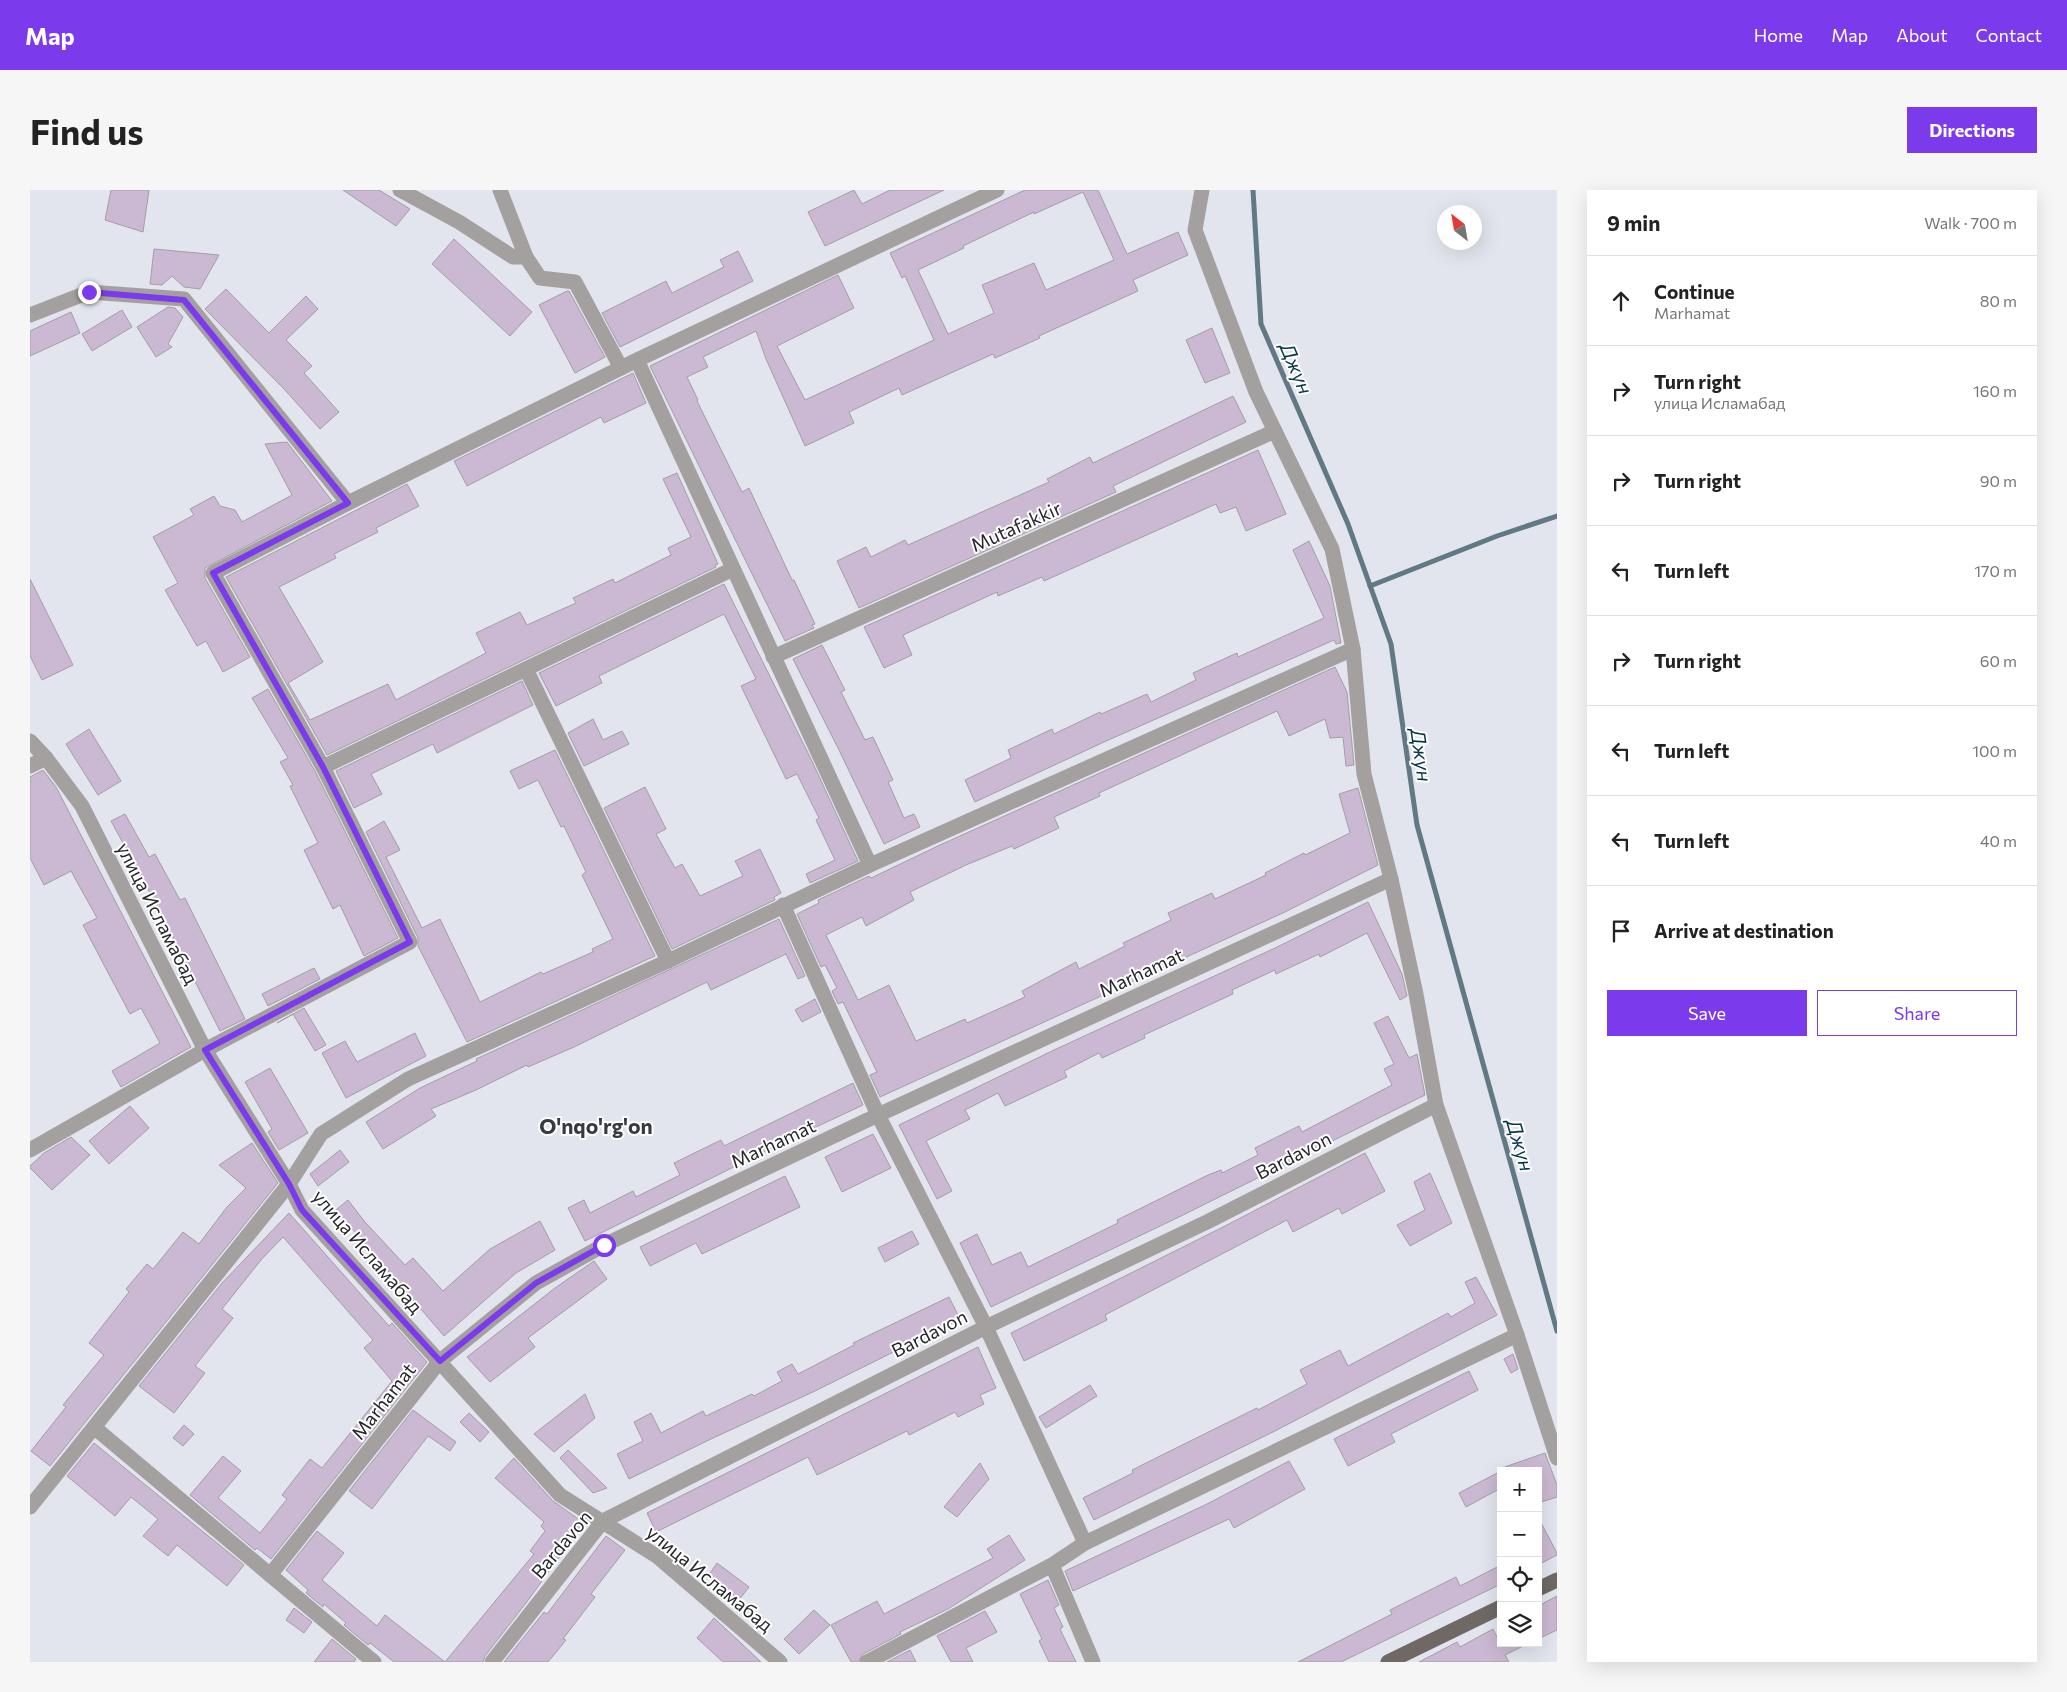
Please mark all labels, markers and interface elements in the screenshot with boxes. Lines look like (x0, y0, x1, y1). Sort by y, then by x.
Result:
text: Map (25, 21, 75, 50)
text: Home (1754, 24, 1803, 46)
text: Map (1831, 24, 1868, 46)
text: About (1896, 24, 1948, 46)
text: Contact (1976, 24, 2042, 46)
button: Directions (1907, 107, 2037, 153)
text: Find us (30, 109, 144, 152)
north arrow (1437, 205, 1482, 250)
text: 9 min (1607, 210, 1660, 235)
text: Walk · 700 m (1924, 213, 2017, 232)
text: Continue (1654, 280, 1734, 303)
route end (78, 281, 101, 304)
icon: ahead (1607, 287, 1635, 315)
text: 80 m (1980, 291, 2017, 310)
text: Marhamat (1654, 303, 1730, 322)
water label: Джун (1275, 337, 1318, 397)
text: Turn right (1654, 370, 1741, 393)
icon: right (1607, 377, 1635, 405)
text: 160 m (1973, 381, 2017, 400)
text: улица Исламабад (1654, 393, 1785, 412)
icon: right (1607, 467, 1635, 495)
text: Turn right (1654, 469, 1741, 492)
text: 90 m (1980, 471, 2017, 490)
street label: Mutafakkir (967, 496, 1065, 556)
icon: left (1607, 557, 1635, 585)
text: Turn left (1654, 559, 1729, 582)
text: 170 m (1974, 561, 2017, 580)
icon: right (1607, 647, 1635, 675)
text: Turn right (1654, 649, 1741, 672)
text: 60 m (1980, 651, 2017, 670)
water label: Джун (1406, 725, 1438, 783)
icon: left (1607, 737, 1635, 765)
text: Turn left (1654, 739, 1729, 762)
text: 100 m (1972, 741, 2017, 760)
icon: left (1607, 827, 1635, 855)
text: Turn left (1654, 829, 1729, 852)
text: 40 m (1980, 831, 2017, 850)
street label: улица Исламабад (112, 838, 204, 988)
icon: arrive (1607, 917, 1635, 945)
text: Arrive at destination (1654, 919, 1834, 942)
street label: Marhamat (1095, 942, 1187, 1002)
button: Save (1607, 990, 1807, 1036)
button: Share (1817, 990, 2017, 1036)
district label: O'nqo'rg'on (539, 1113, 653, 1138)
street label: Marhamat (727, 1113, 819, 1173)
water label: Джун (1502, 1114, 1540, 1174)
street label: Bardavon (1251, 1126, 1335, 1184)
street label: улица Исламабад (308, 1185, 428, 1317)
route start (593, 1234, 616, 1257)
street label: Bardavon (887, 1304, 971, 1362)
street label: Marhamat (346, 1358, 420, 1444)
map controls (1497, 1467, 1542, 1647)
button: + (1497, 1467, 1542, 1512)
street label: Bardavon (526, 1505, 596, 1583)
button: − (1497, 1512, 1542, 1557)
street label: улица Исламабад (642, 1520, 778, 1636)
button: locate (1497, 1557, 1542, 1602)
button: layers (1497, 1602, 1542, 1647)

